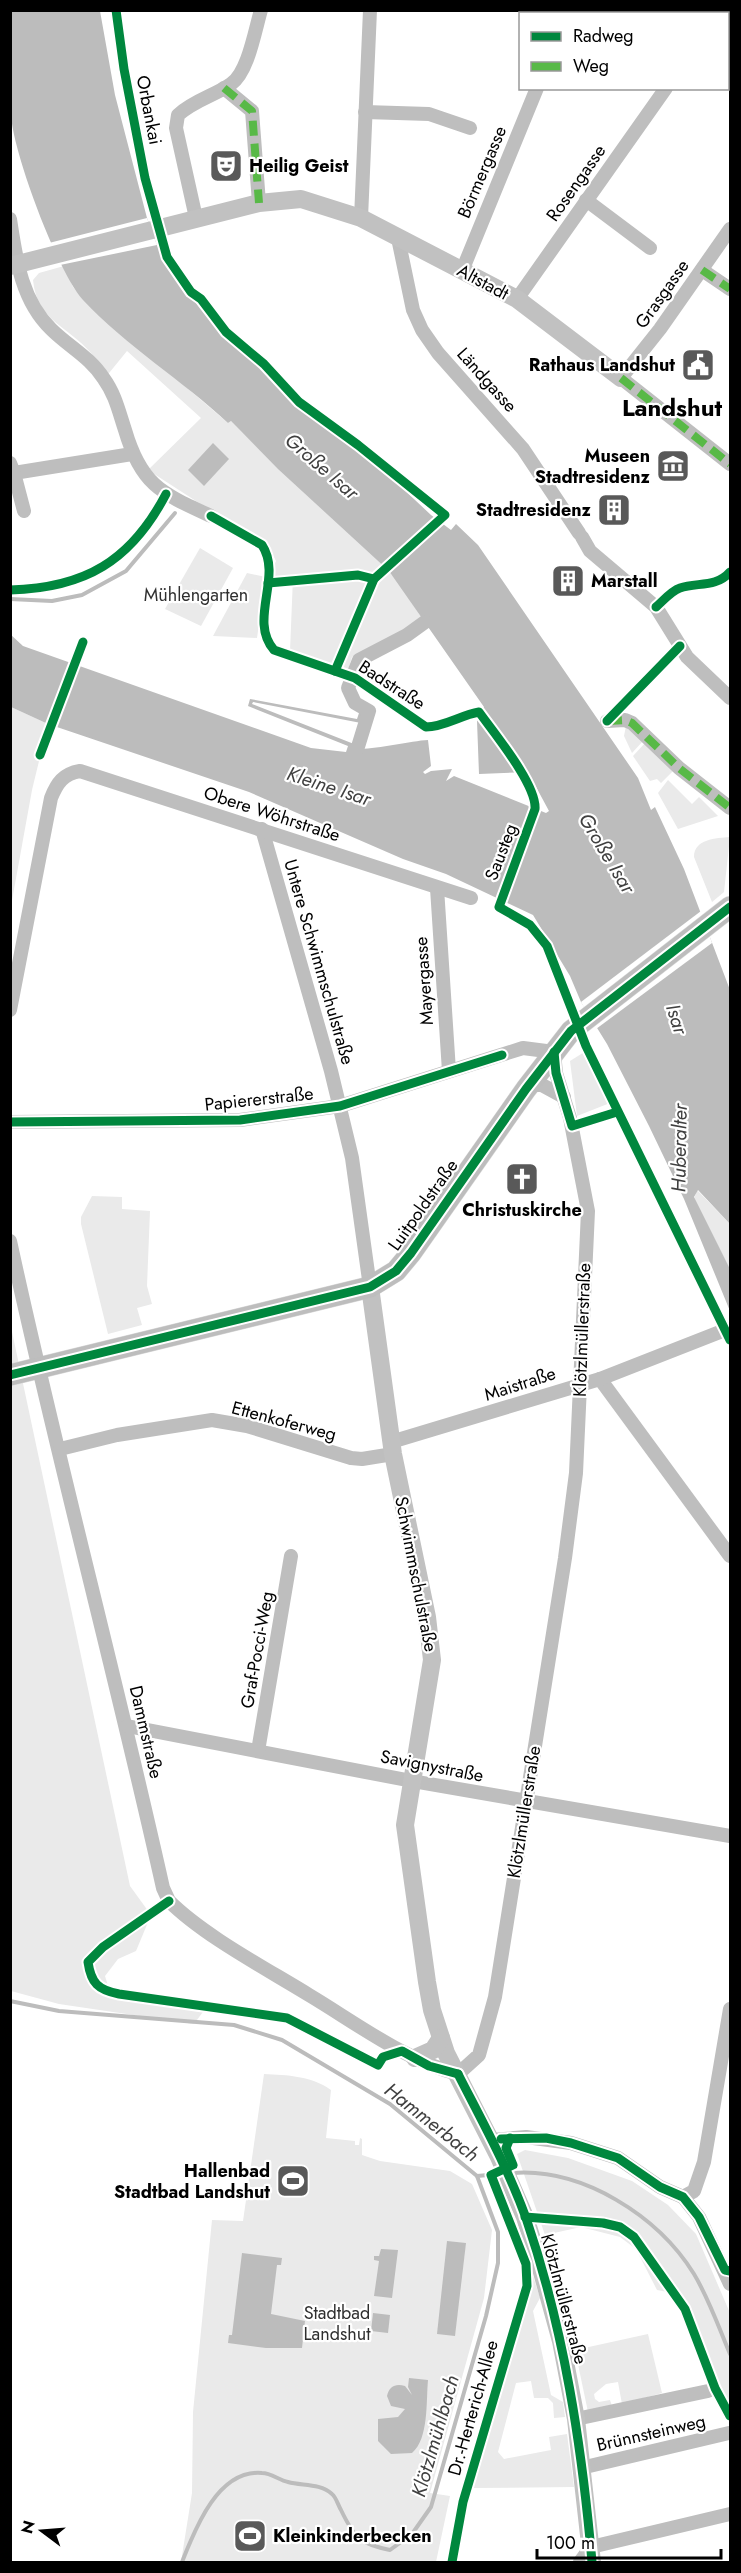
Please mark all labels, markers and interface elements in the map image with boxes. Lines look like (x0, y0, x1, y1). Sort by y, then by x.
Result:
legend (519, 12, 729, 90)
text: Radweg (573, 23, 634, 49)
text: Weg (573, 53, 609, 79)
street label: Orbankai (130, 73, 168, 147)
street label: Börmergasse (451, 122, 513, 222)
street label: Rosengasse (540, 139, 612, 227)
theatre icon: Heilig Geist (208, 148, 244, 184)
place label: Heilig Geist (249, 153, 349, 179)
street label: Grasgasse (629, 254, 695, 334)
street label: Altstadt (453, 258, 514, 307)
street label: Ländgasse (451, 342, 523, 418)
public building icon: Rathaus Landshut (680, 347, 716, 383)
place label: Rathaus Landshut (529, 352, 675, 378)
district label: Landshut (622, 390, 722, 425)
water label: Große Isar (278, 426, 366, 508)
place label: Museen Stadtresidenz (535, 443, 651, 490)
museum icon: Museen Stadtresidenz (655, 448, 691, 484)
building icon: Stadtresidenz (596, 492, 632, 528)
place label: Stadtresidenz (476, 497, 592, 523)
building icon: Marstall (550, 563, 586, 599)
place label: Marstall (591, 568, 658, 594)
park label: Mühlengarten (144, 582, 248, 608)
street label: Badstraße (354, 654, 430, 716)
water label: Kleine Isar (283, 759, 376, 814)
street label: Obere Wöhrstraße (200, 780, 344, 848)
water label: Große Isar (571, 807, 643, 900)
street label: Sausteg (478, 820, 524, 884)
street label: Untere Schwimmschulstraße (277, 856, 361, 1068)
street label: Mayergasse (408, 936, 440, 1026)
water label: Isar (658, 1000, 695, 1039)
street label: Papiererstraße (203, 1080, 315, 1118)
water label: Huberalter (664, 1102, 695, 1193)
street label: Luitpoldstraße (382, 1154, 464, 1256)
church icon: Christuskirche (504, 1161, 540, 1197)
place label: Christuskirche (462, 1197, 582, 1223)
street label: Klötzlmüllerstraße (567, 1263, 597, 1397)
street label: Maistraße (481, 1360, 559, 1408)
street label: Ettenkoferweg (229, 1395, 339, 1447)
street label: Schwimmschulstraße (388, 1494, 444, 1654)
street label: Graf-Pocci-Weg (234, 1589, 280, 1711)
street label: Dammstraße (123, 1683, 169, 1781)
street label: Savignystraße (378, 1743, 486, 1789)
street label: Klötzlmüllerstraße (501, 1744, 547, 1880)
water label: Hammerbach (378, 2076, 485, 2169)
place label: Hallenbad Stadtbad Landshut (114, 2158, 270, 2205)
sports icon: Hallenbad Stadtbad Landshut (275, 2163, 311, 2199)
street label: Klötzlmüllerstraße (534, 2231, 594, 2367)
park label: Stadtbad Landshut (304, 2300, 371, 2347)
street label: Dr.-Herterich-Allee (441, 2337, 505, 2479)
water label: Klötzlmühlbach (404, 2372, 467, 2501)
street label: Brünnsteinweg (594, 2408, 708, 2458)
north arrow (12, 2501, 72, 2561)
text: N (15, 2518, 41, 2536)
sports icon: Kleinkinderbecken (232, 2518, 268, 2554)
scale bar (537, 2522, 722, 2560)
place label: Kleinkinderbecken (273, 2523, 432, 2549)
text: 100 m (546, 2530, 595, 2556)

